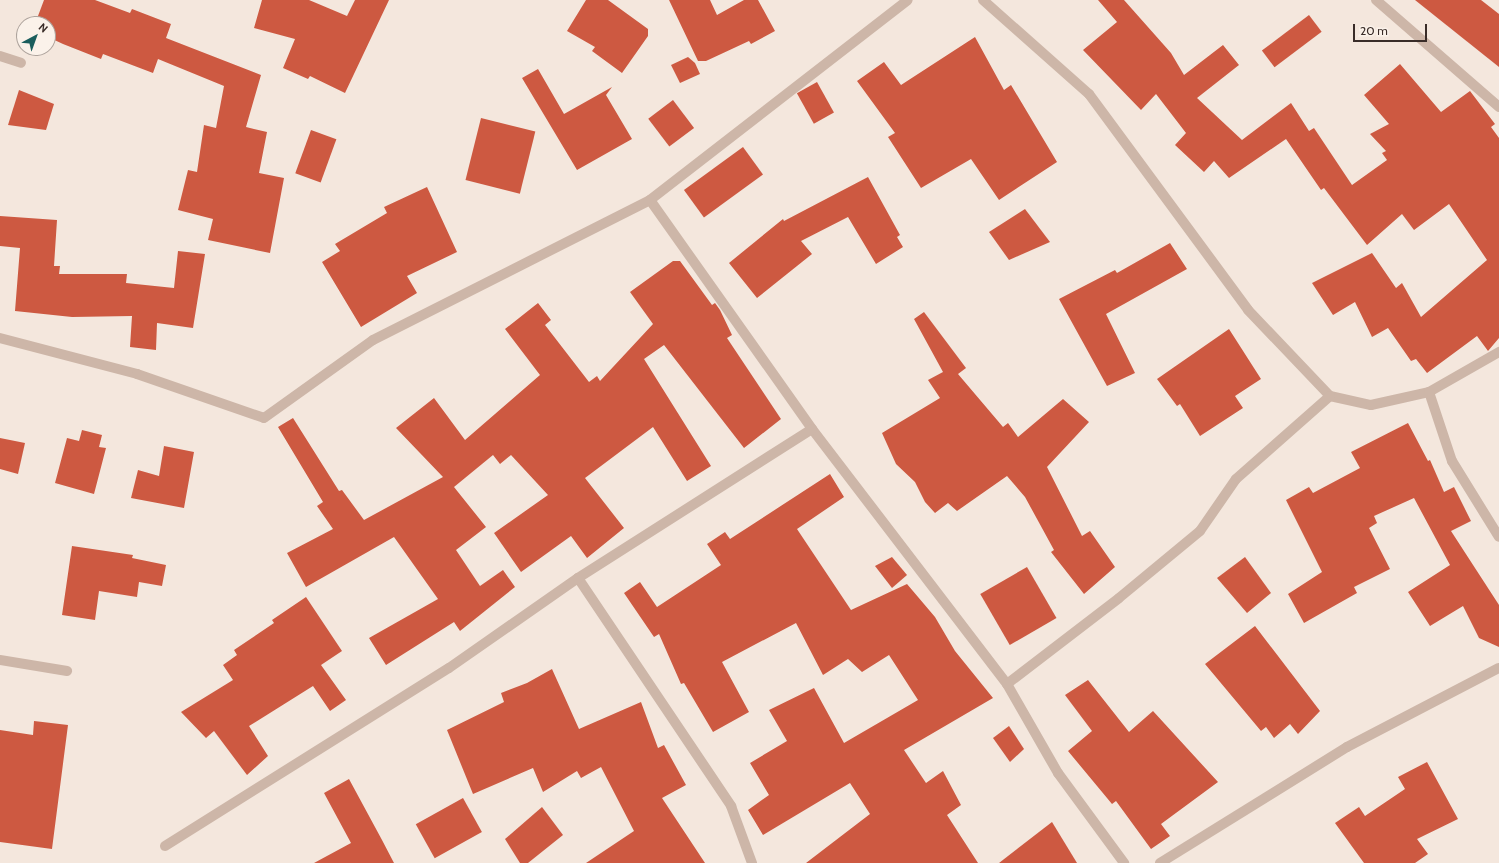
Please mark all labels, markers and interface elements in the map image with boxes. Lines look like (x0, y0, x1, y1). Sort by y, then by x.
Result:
north arrow (16, 16, 56, 56)
scale bar (1355, 16, 1429, 42)
text: N (36, 20, 51, 36)
text: 20 m (1360, 23, 1388, 38)

